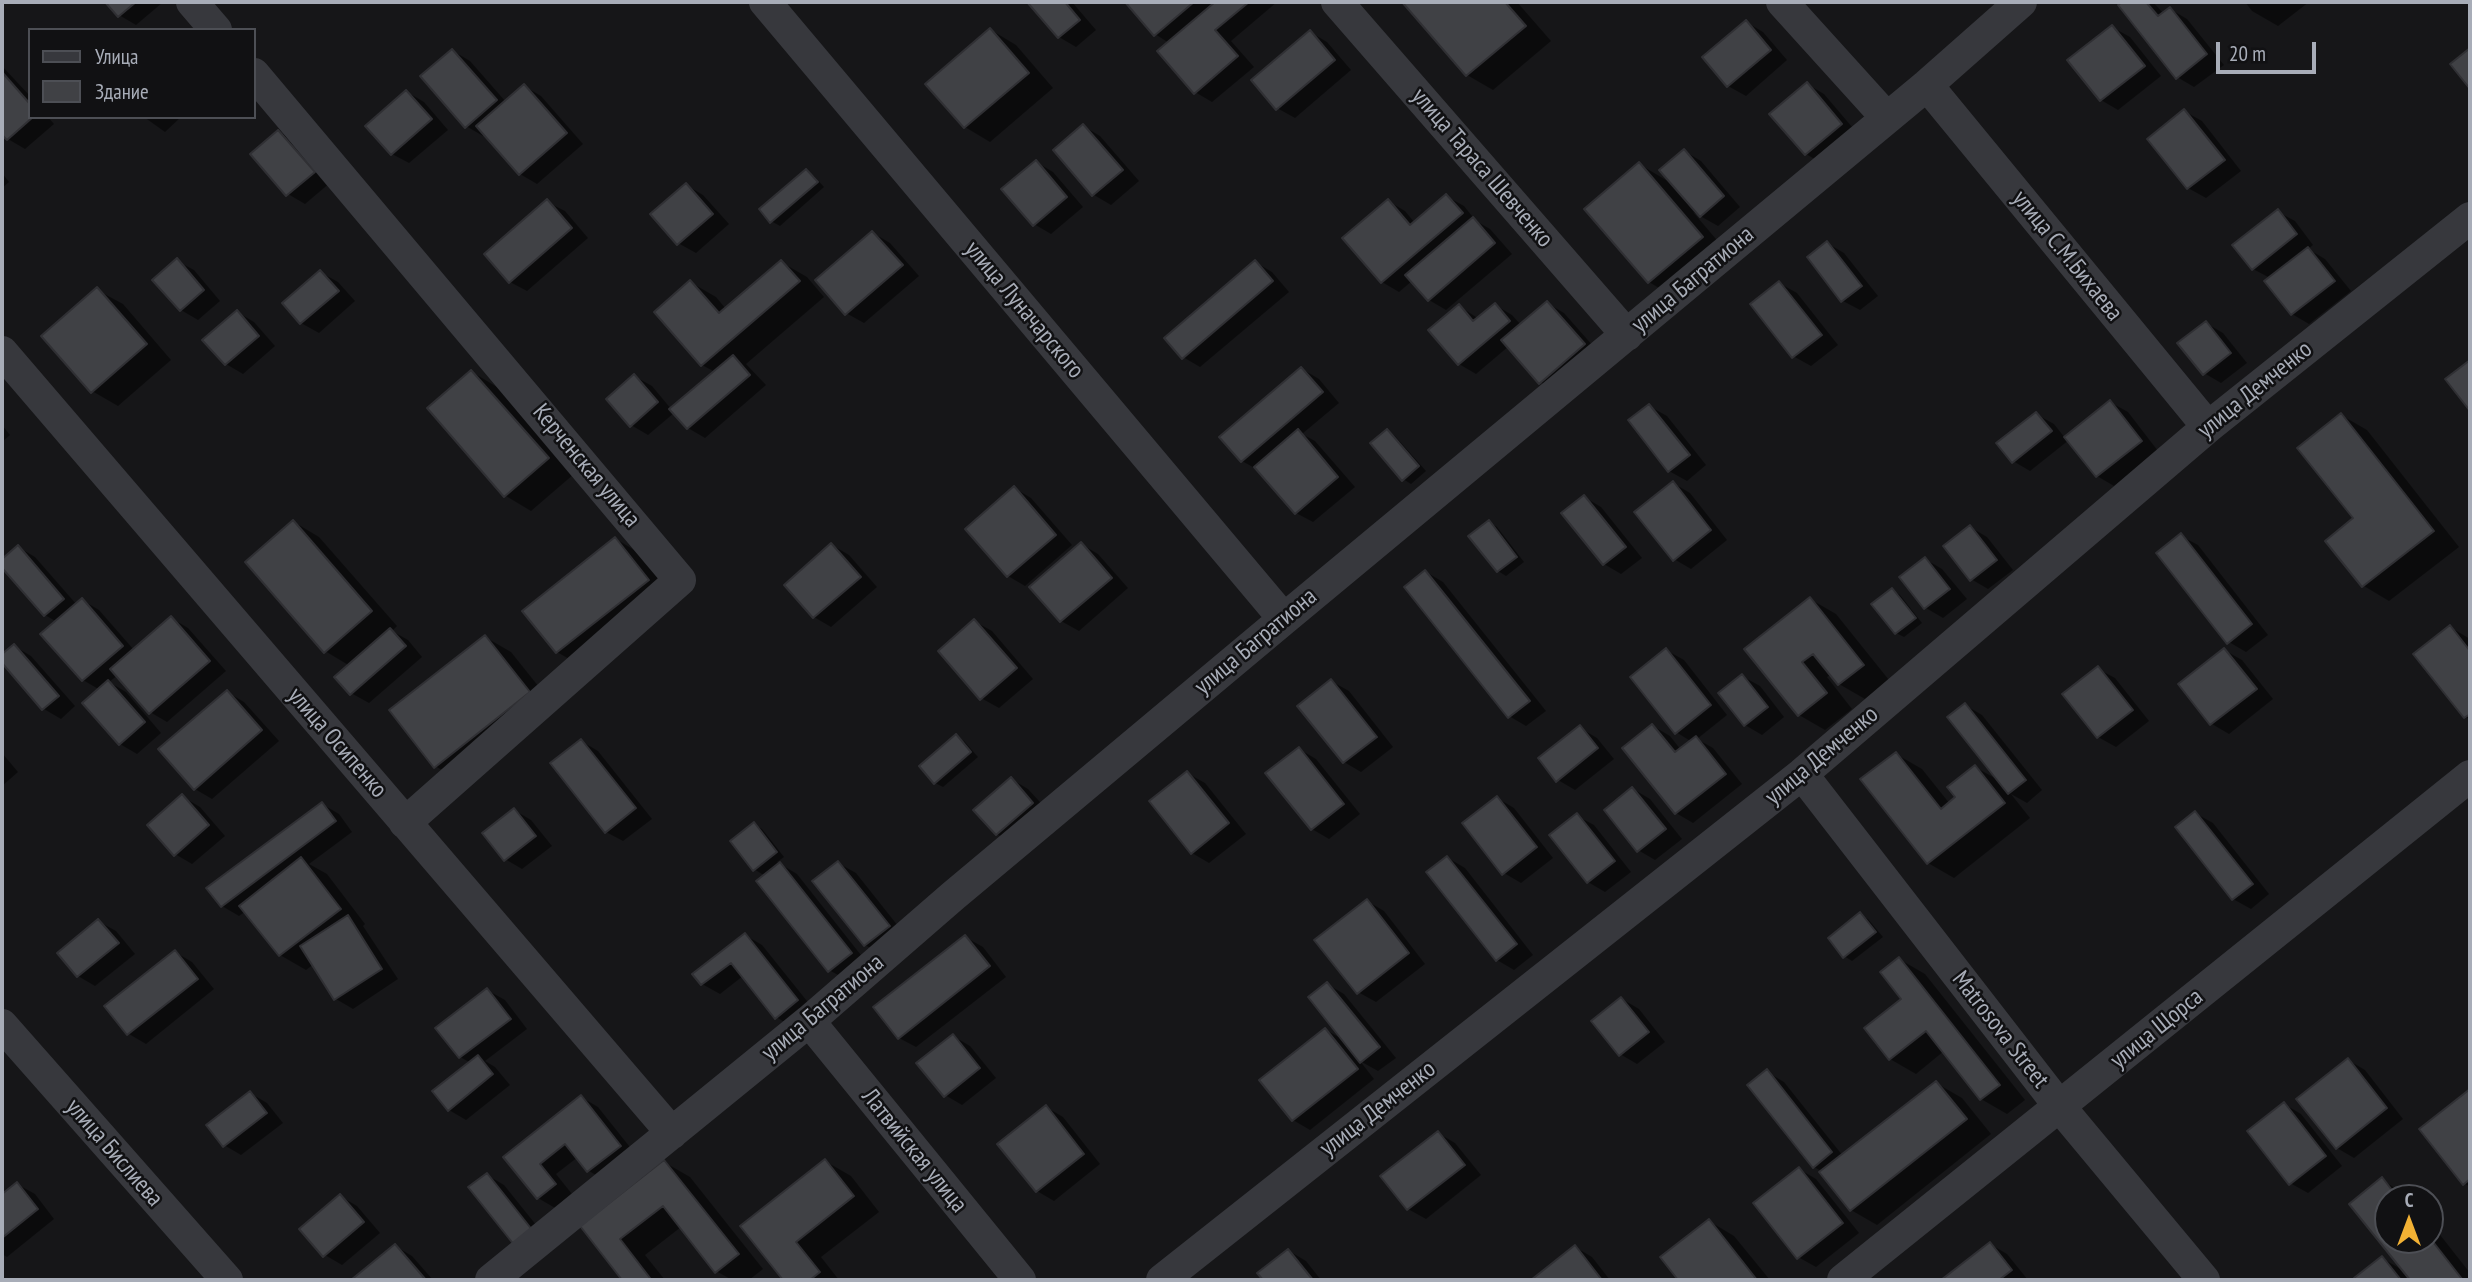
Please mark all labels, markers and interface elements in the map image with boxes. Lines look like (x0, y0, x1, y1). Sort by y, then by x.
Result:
legend (28, 28, 256, 119)
scale bar (2220, 28, 2320, 72)
text: 20 m (2229, 40, 2266, 67)
text: Улица (95, 43, 138, 70)
text: Здание (95, 78, 149, 105)
street label: улица Тараса Шевченко (1405, 83, 1559, 253)
street label: улица С.М.Бихаева (2006, 185, 2128, 327)
street label: улица Багратиона (1626, 221, 1760, 339)
street label: улица Луначарского (958, 236, 1090, 384)
street label: улица Демченко (2192, 335, 2318, 445)
street label: Керченская улица (526, 399, 646, 533)
street label: улица Багратиона (1189, 583, 1323, 701)
street label: улица Осипенко (281, 682, 393, 804)
street label: улица Демченко (1760, 700, 1884, 812)
street label: улица Багратиона (756, 949, 890, 1067)
street label: Matrosova Street (1945, 966, 2055, 1094)
street label: улица Щорса (2105, 983, 2209, 1075)
street label: улица Демченко (1315, 1055, 1441, 1163)
street label: Латвийская улица (855, 1083, 973, 1219)
street label: улица Бислиева (59, 1093, 169, 1213)
north arrow (2374, 1184, 2444, 1254)
text: С (2405, 1188, 2413, 1212)

